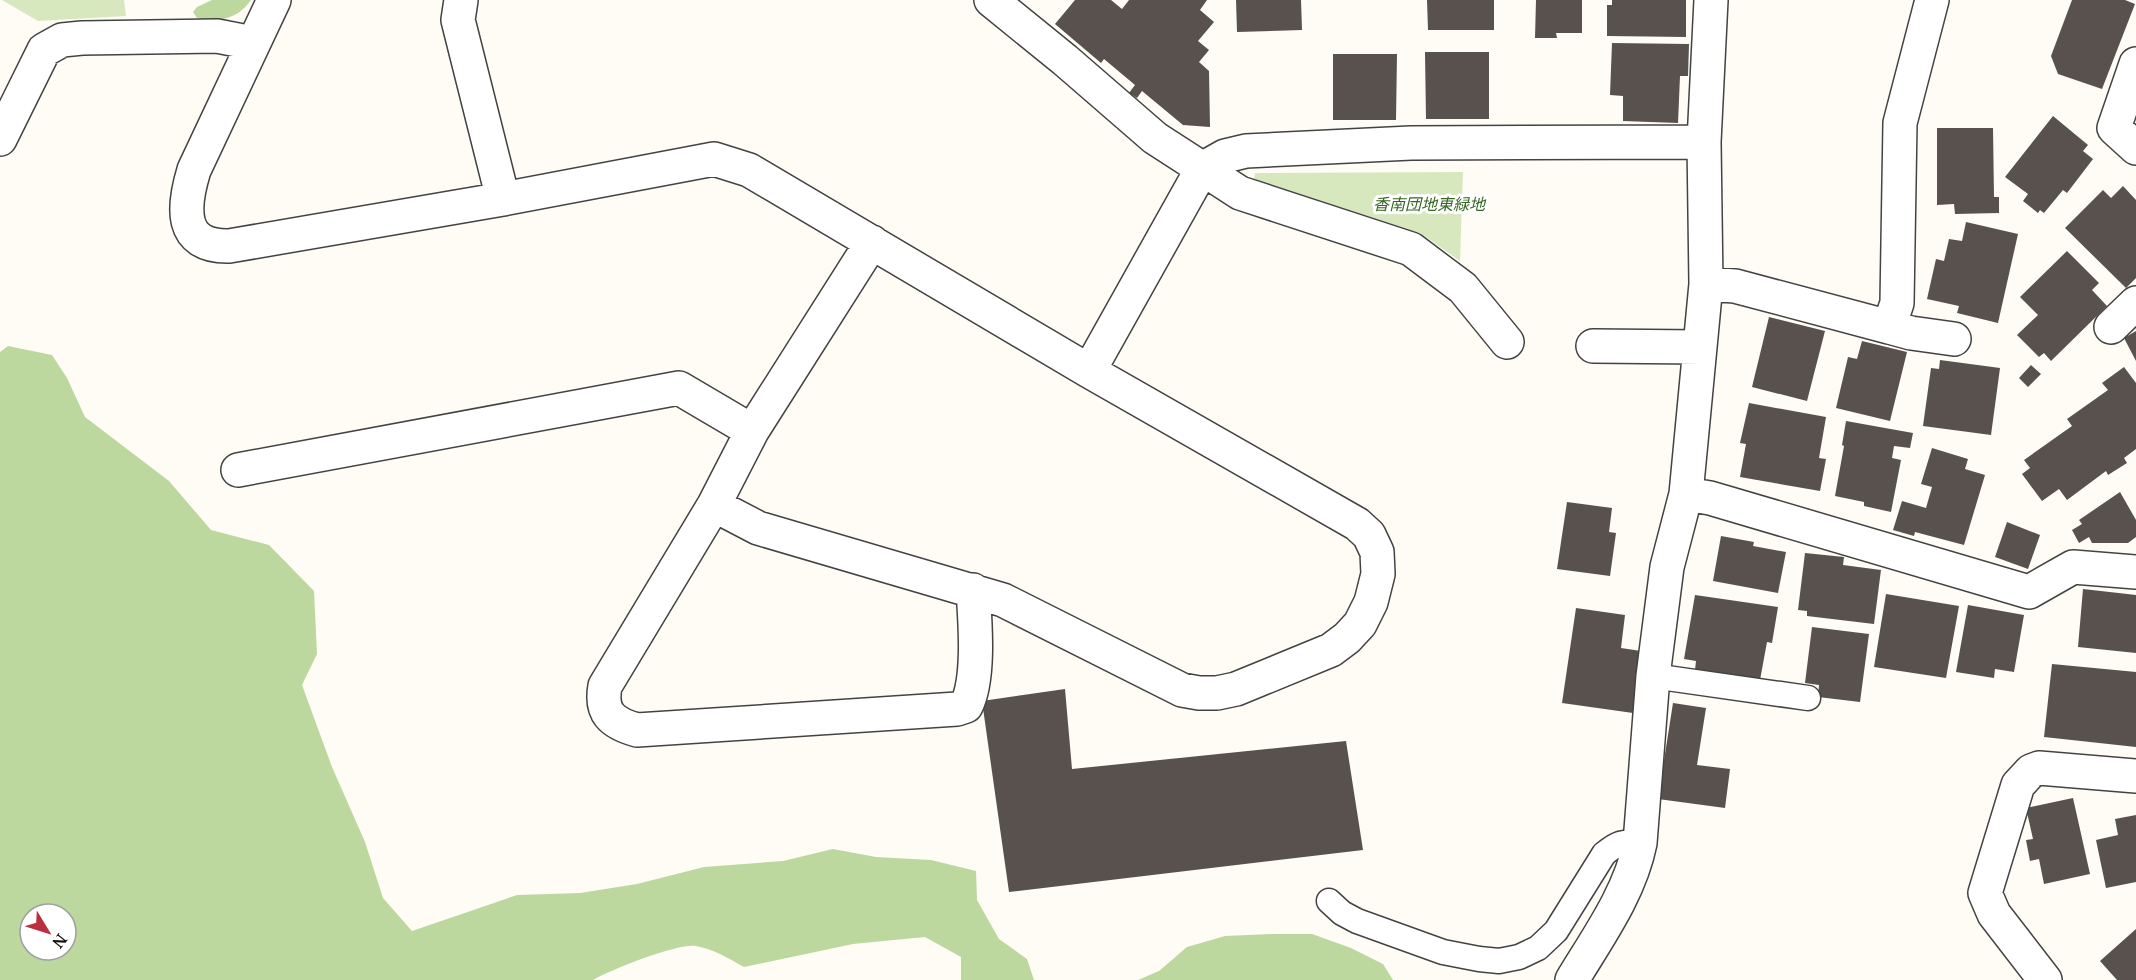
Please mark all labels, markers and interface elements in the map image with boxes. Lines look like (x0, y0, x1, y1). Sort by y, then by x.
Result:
park label: 香南団地東緑地 (1373, 193, 1487, 215)
north arrow (18, 902, 78, 962)
text: N (47, 929, 72, 953)

